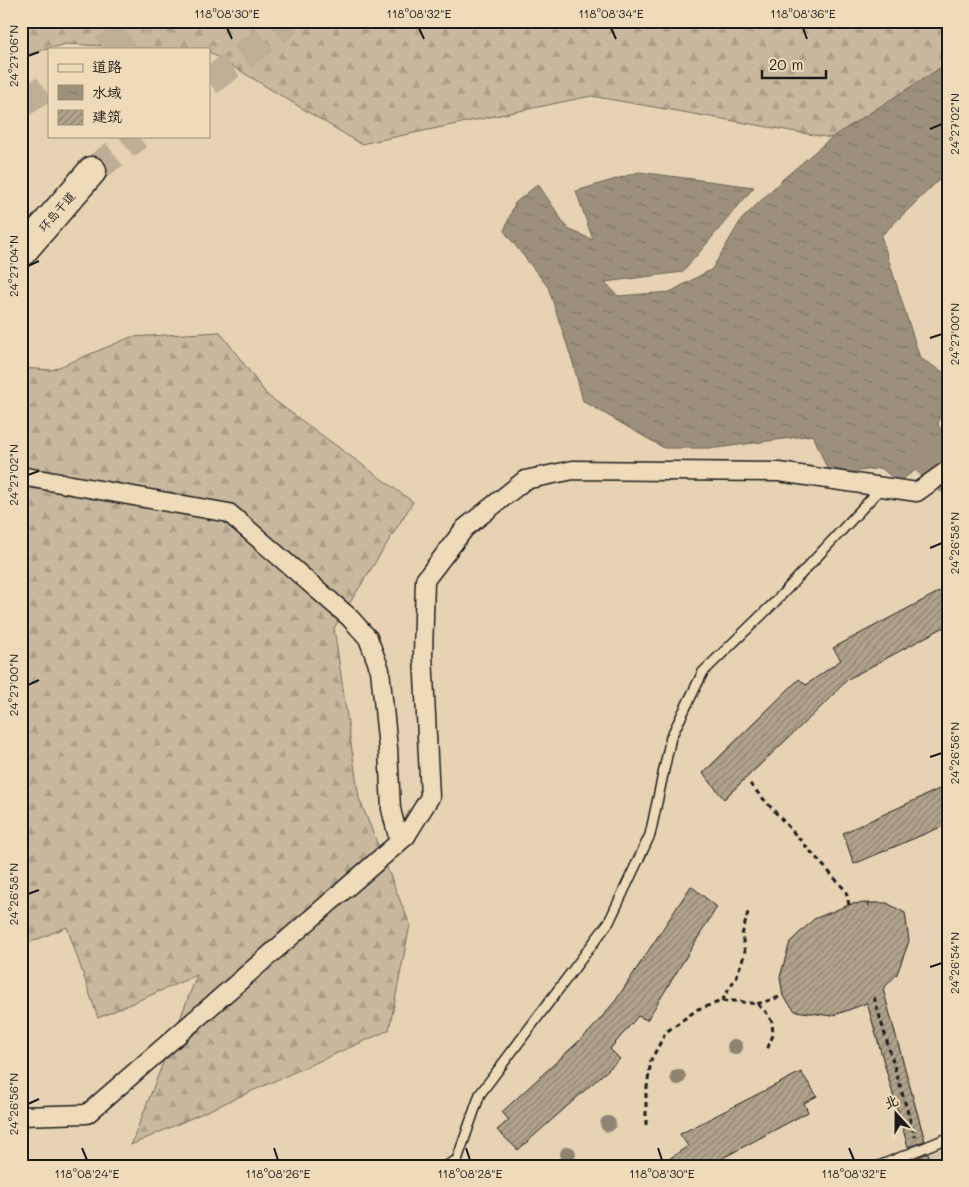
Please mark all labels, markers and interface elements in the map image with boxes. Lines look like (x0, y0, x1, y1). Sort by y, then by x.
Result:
text: 118°08'30"E (194, 5, 260, 21)
text: 118°08'32"E (387, 5, 451, 21)
text: 118°08'34"E (578, 5, 644, 21)
text: 118°08'36"E (770, 5, 836, 21)
text: 24°27'06"N (5, 25, 21, 87)
legend (48, 48, 210, 138)
scale bar (762, 48, 825, 80)
text: 20 m (769, 54, 803, 74)
text: 道路 (92, 56, 122, 76)
text: 水域 (92, 82, 122, 102)
text: 24°27'02"N (946, 93, 962, 155)
text: 建筑 (92, 106, 122, 126)
street label: 环岛干道 (34, 188, 78, 235)
text: 24°27'04"N (5, 235, 21, 297)
text: 24°27'00"N (946, 303, 962, 365)
text: 24°27'02"N (5, 444, 21, 506)
text: 24°26'58"N (946, 512, 962, 574)
text: 24°27'00"N (5, 654, 21, 716)
text: 24°26'56"N (946, 722, 962, 784)
text: 24°26'58"N (5, 863, 21, 925)
text: 24°26'54"N (946, 932, 962, 994)
text: 24°26'56"N (5, 1073, 21, 1135)
north arrow (872, 1090, 922, 1140)
text: 北 (881, 1090, 901, 1113)
text: 118°08'24"E (55, 1165, 120, 1181)
text: 118°08'26"E (246, 1165, 311, 1181)
text: 118°08'28"E (438, 1165, 503, 1181)
text: 118°08'30"E (629, 1165, 695, 1181)
text: 118°08'32"E (822, 1165, 886, 1181)

